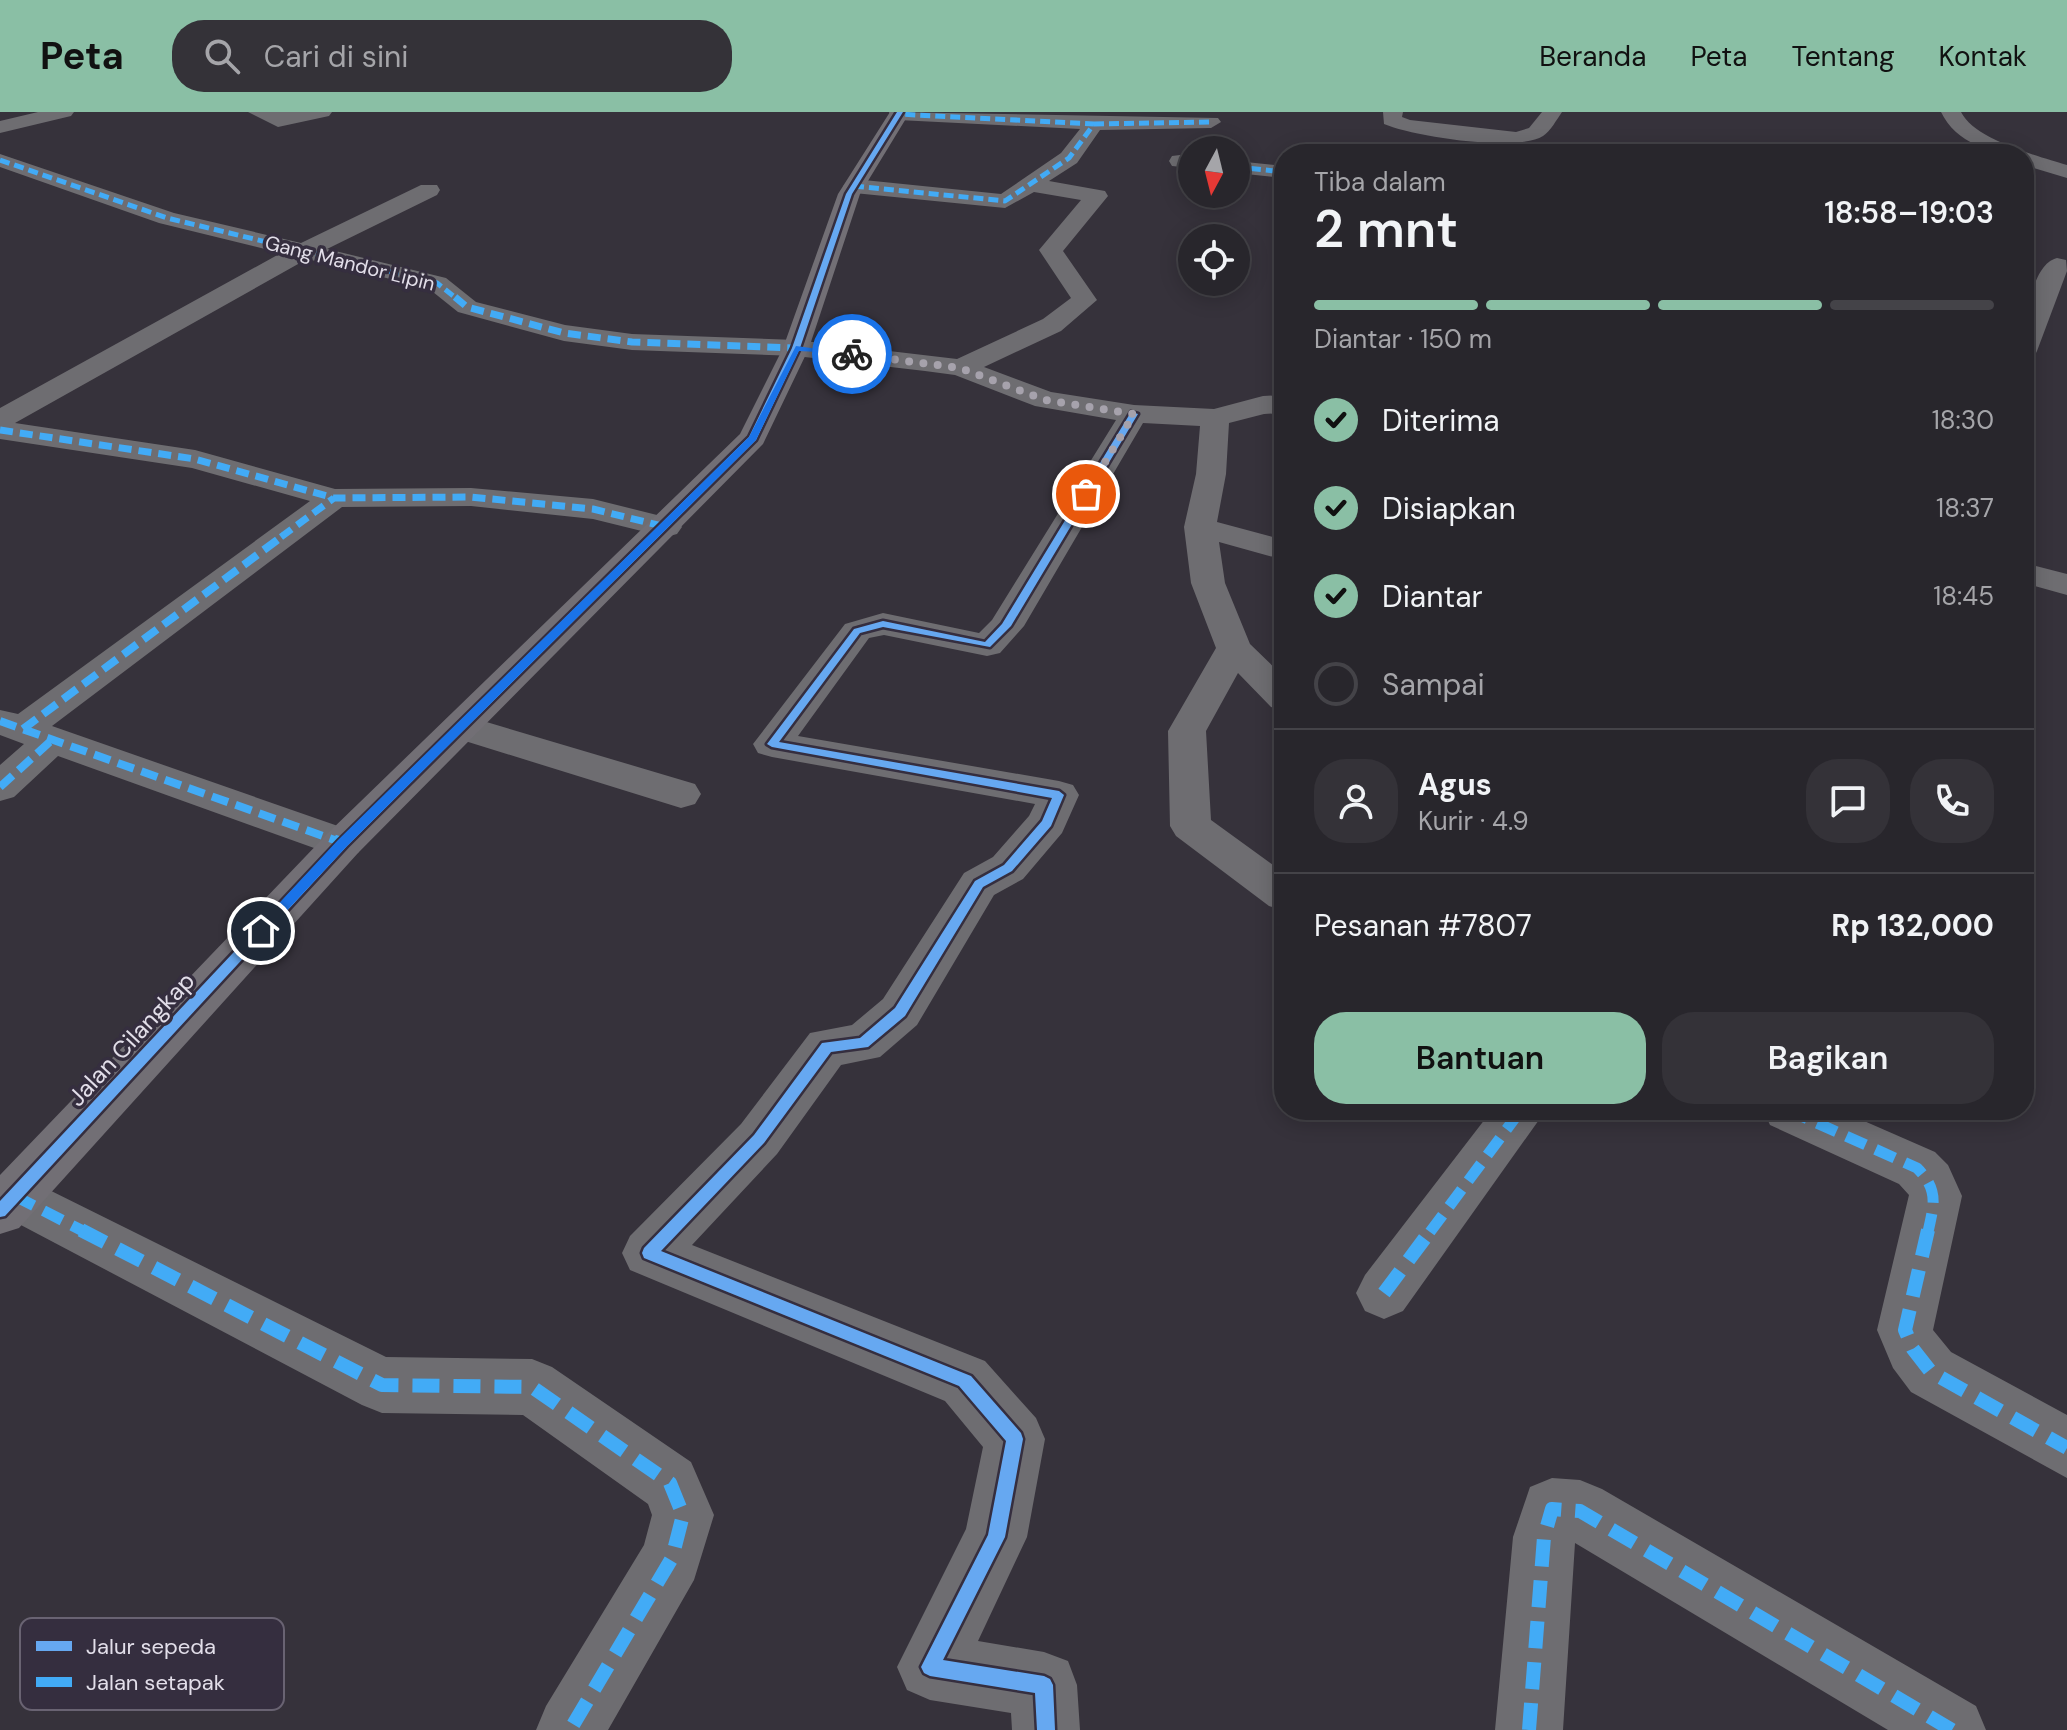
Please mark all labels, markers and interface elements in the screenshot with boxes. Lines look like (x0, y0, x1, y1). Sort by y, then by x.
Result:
search box (172, 20, 732, 92)
text: Peta (40, 31, 124, 81)
icon: search (200, 34, 244, 78)
text: Cari di sini (264, 37, 409, 76)
text: Beranda (1539, 38, 1646, 75)
text: Peta (1690, 38, 1747, 75)
text: Tentang (1791, 38, 1895, 75)
text: Kontak (1939, 38, 2027, 75)
north arrow (1178, 136, 1250, 208)
map controls (1178, 136, 1250, 296)
text: Tiba dalam (1314, 165, 1446, 199)
text: 18:58–19:03 (1824, 193, 1994, 232)
text: 2 mnt (1314, 195, 1458, 263)
button: locate (1178, 224, 1250, 296)
street label: Gang Mandor Lipin (262, 229, 438, 297)
courier (812, 314, 892, 394)
text: Diantar · 150 m (1314, 322, 1492, 356)
icon: bike (830, 332, 874, 376)
icon: check (1314, 398, 1358, 442)
text: Diterima (1382, 401, 1500, 440)
text: 18:30 (1932, 403, 1994, 437)
pin (1052, 460, 1120, 528)
icon: bag (1064, 472, 1108, 516)
icon: check (1314, 486, 1358, 530)
text: Disiapkan (1382, 489, 1516, 528)
text: 18:37 (1936, 491, 1994, 525)
icon: check (1314, 574, 1358, 618)
text: Diantar (1382, 577, 1483, 616)
text: 18:45 (1933, 579, 1994, 613)
text: Sampai (1382, 665, 1485, 704)
button: person (1314, 759, 1398, 843)
button: chat (1806, 759, 1890, 843)
button: phone (1910, 759, 1994, 843)
text: Agus (1418, 765, 1492, 804)
text: Kurir · 4.9 (1418, 804, 1529, 838)
pin (227, 897, 295, 965)
text: Pesanan #7807 (1314, 906, 1532, 945)
text: Rp 132,000 (1831, 906, 1994, 945)
icon: home (239, 909, 283, 953)
street label: Jalan Cilangkap (61, 965, 201, 1113)
button: Bantuan (1314, 1012, 1646, 1104)
button: Bagikan (1662, 1012, 1994, 1104)
legend (20, 1618, 284, 1710)
text: Jalur sepeda (86, 1632, 216, 1661)
text: Jalan setapak (86, 1668, 225, 1697)

